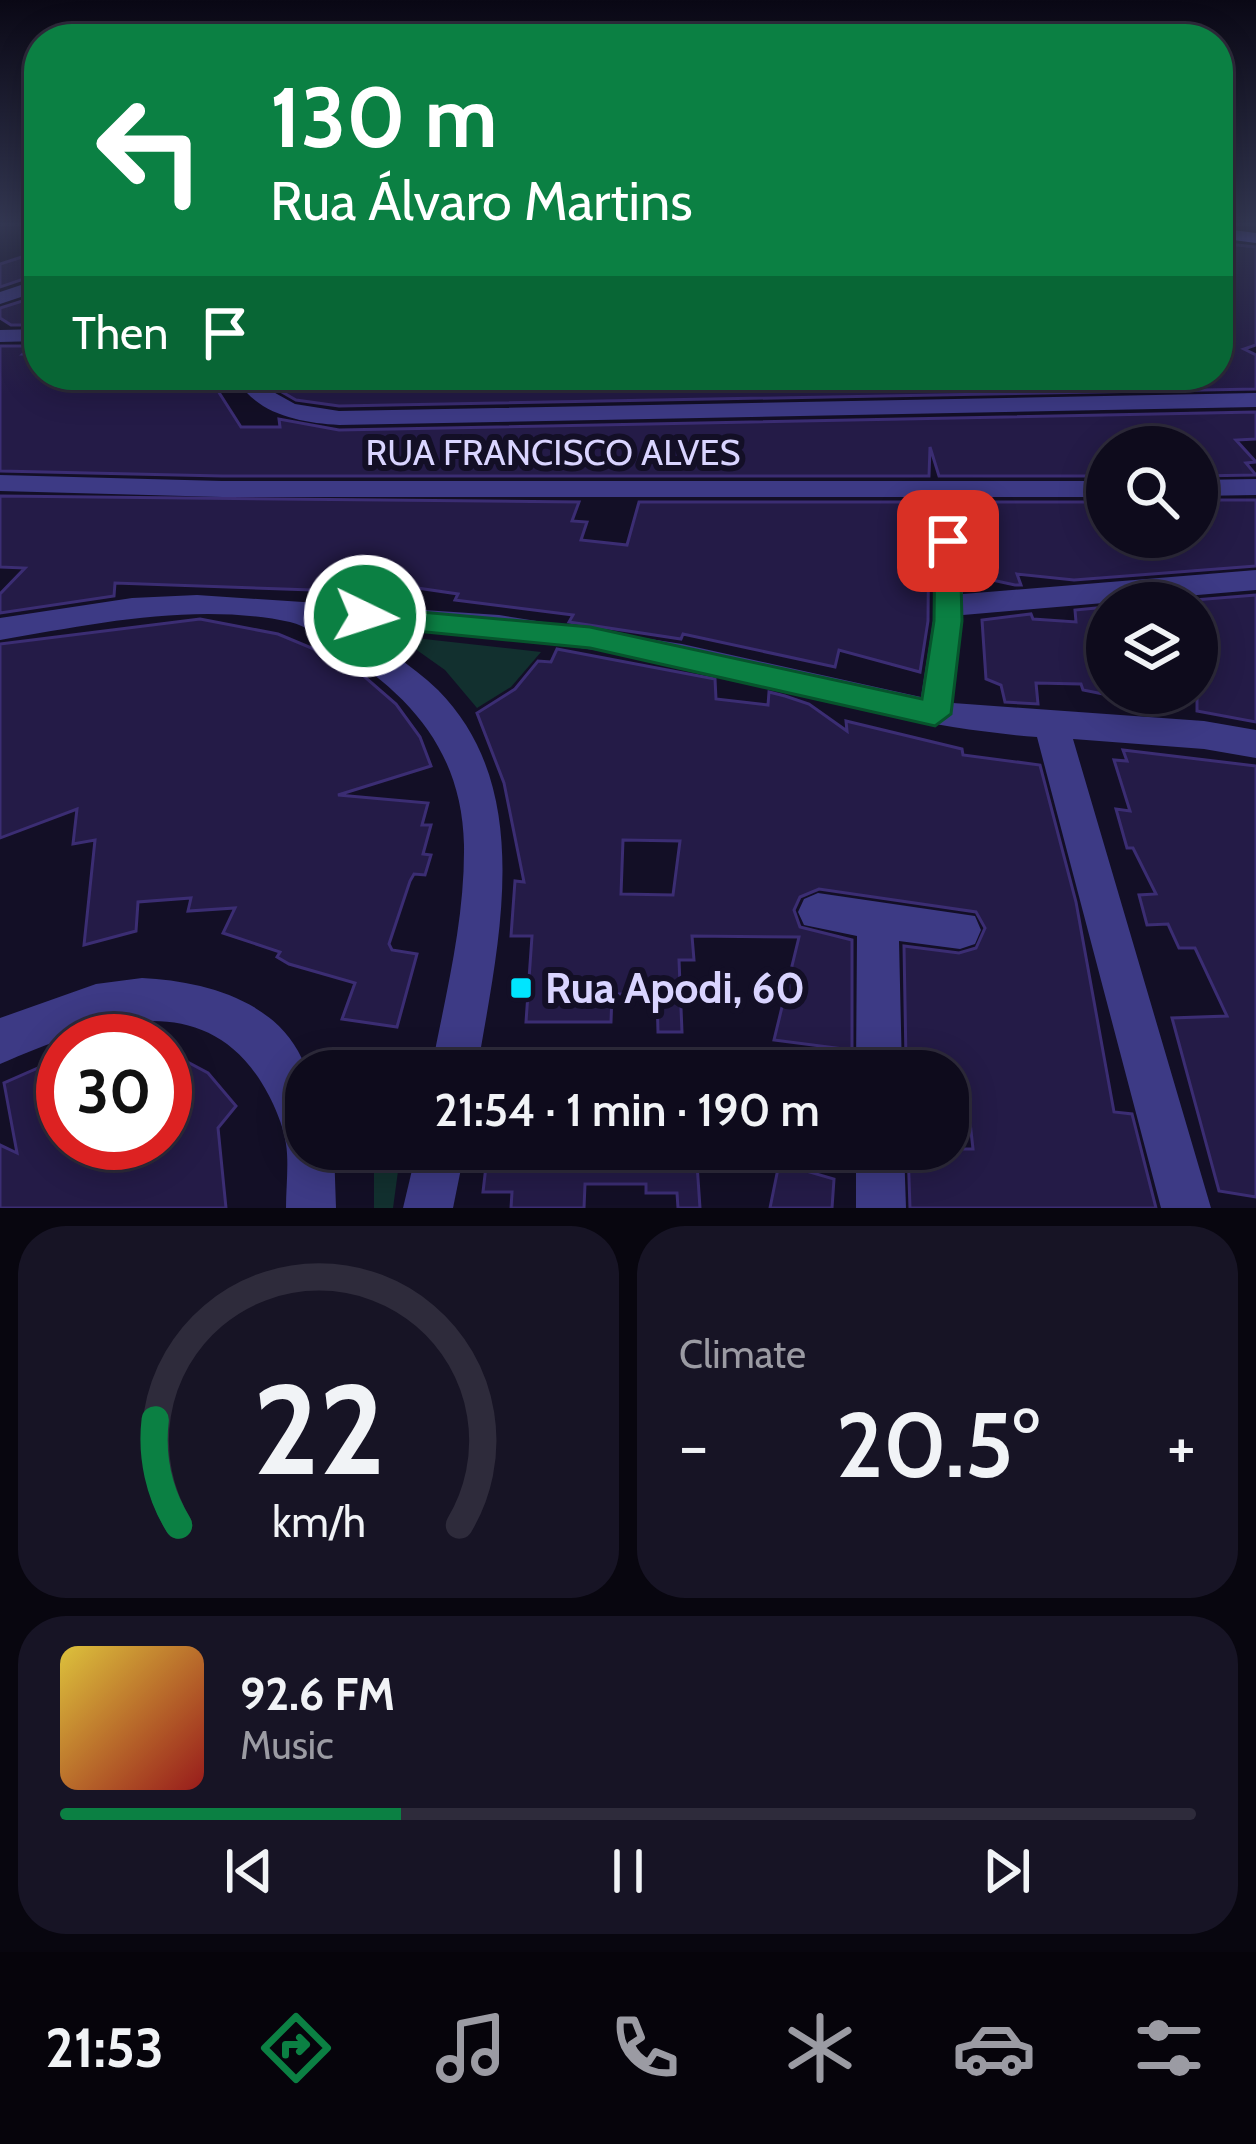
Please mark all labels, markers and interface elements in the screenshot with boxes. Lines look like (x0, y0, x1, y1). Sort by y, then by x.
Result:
text: 130 m (270, 66, 497, 168)
icon: left (72, 72, 228, 228)
text: Rua Álvaro Martins (270, 168, 693, 234)
icon: arrive (192, 300, 258, 366)
text: Then (72, 306, 168, 360)
map controls (1086, 426, 1218, 714)
button: search (1086, 426, 1218, 558)
street label: RUA FRANCISCO ALVES (366, 430, 740, 474)
pin (897, 490, 999, 592)
icon: arrive (915, 508, 981, 574)
position arrow (302, 553, 428, 679)
button: layers (1086, 582, 1218, 714)
place label: Rua Apodi, 60 (545, 962, 805, 1014)
marker: Rua Apodi, 60 (508, 975, 534, 1001)
speed limit sign: 30 (36, 1014, 192, 1170)
text: 21:54 · 1 min · 190 m (434, 1083, 820, 1137)
text: Climate (679, 1330, 806, 1378)
text: 22 (252, 1354, 385, 1505)
text: 20.5° (836, 1390, 1039, 1500)
text: − (679, 1405, 708, 1486)
text: + (1167, 1405, 1196, 1486)
text: km/h (272, 1496, 365, 1548)
text: 92.6 FM (240, 1667, 395, 1721)
text: Music (240, 1721, 334, 1769)
icon: previous (216, 1838, 282, 1904)
icon: pause (595, 1838, 661, 1904)
icon: next (974, 1838, 1040, 1904)
icon: directions (254, 2006, 338, 2090)
icon: music (429, 2006, 513, 2090)
icon: phone (603, 2006, 687, 2090)
icon: climate (778, 2006, 862, 2090)
icon: car (952, 2006, 1036, 2090)
icon: filters (1127, 2006, 1211, 2090)
text: 21:53 (45, 2015, 164, 2081)

